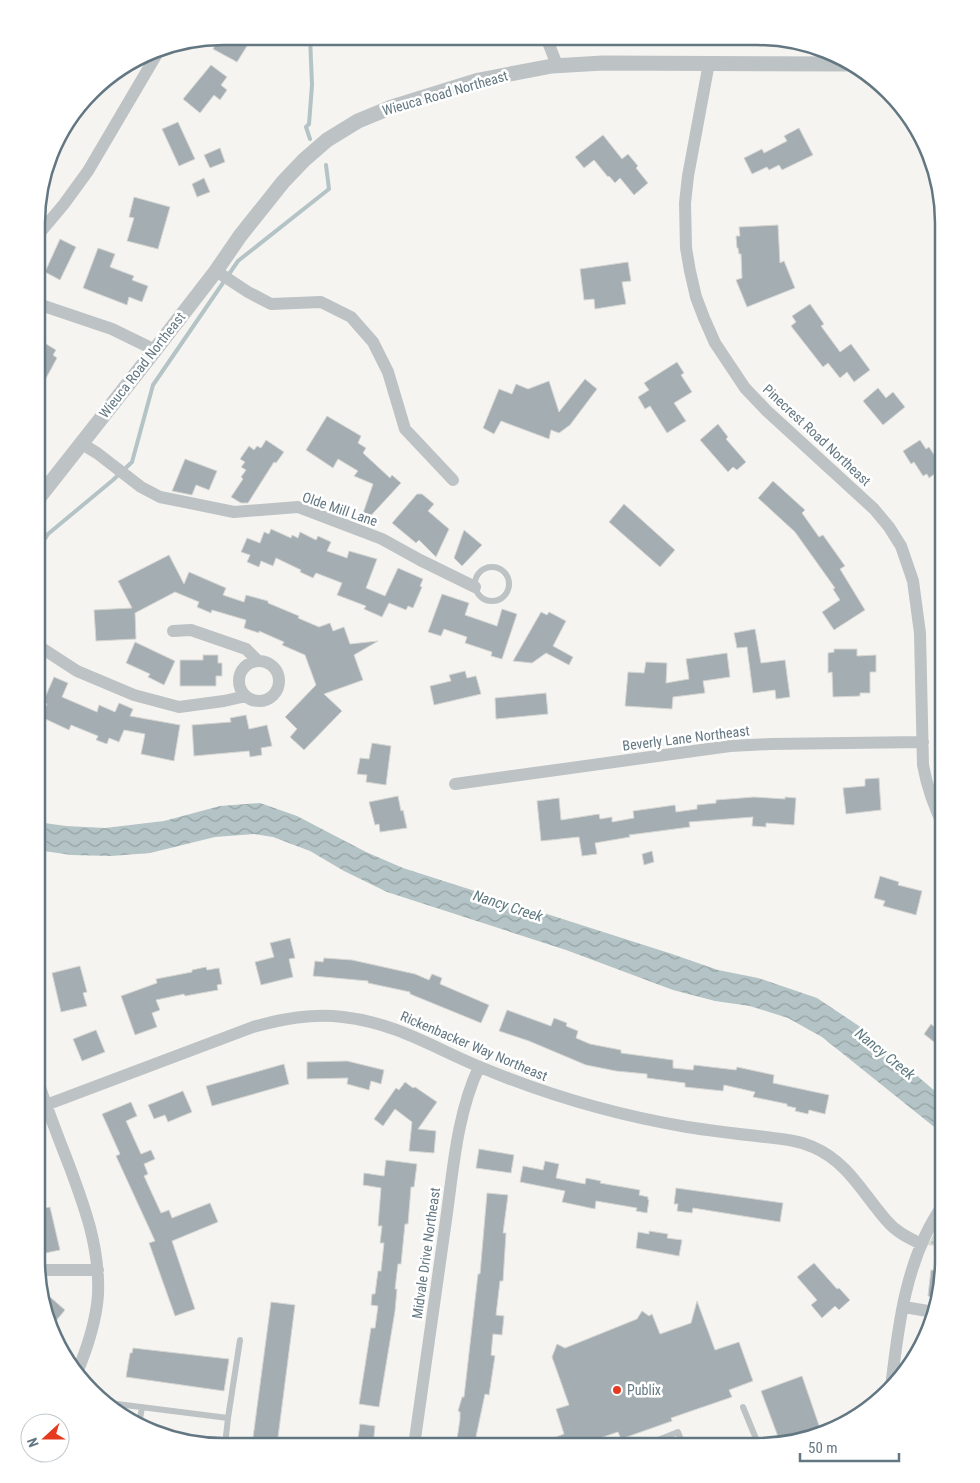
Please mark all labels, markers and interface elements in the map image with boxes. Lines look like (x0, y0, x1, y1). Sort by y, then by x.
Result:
street label: Wieuca Road Northeast (380, 67, 510, 119)
street label: Wieuca Road Northeast (96, 309, 188, 421)
street label: Pinecrest Road Northeast (760, 381, 874, 489)
street label: Olde Mill Lane (300, 489, 380, 529)
street label: Beverly Lane Northeast (621, 722, 751, 754)
water label: Nancy Creek (471, 886, 545, 926)
street label: Rickenbacker Way Northeast (398, 1008, 550, 1084)
water label: Nancy Creek (851, 1024, 919, 1084)
street label: Midvale Drive Northeast (409, 1186, 443, 1320)
place label: Publix (627, 1382, 661, 1398)
marker: Publix (611, 1384, 623, 1396)
north arrow (20, 1413, 70, 1463)
scale bar (800, 1430, 899, 1462)
text: N (24, 1436, 42, 1450)
text: 50 m (808, 1439, 838, 1457)

